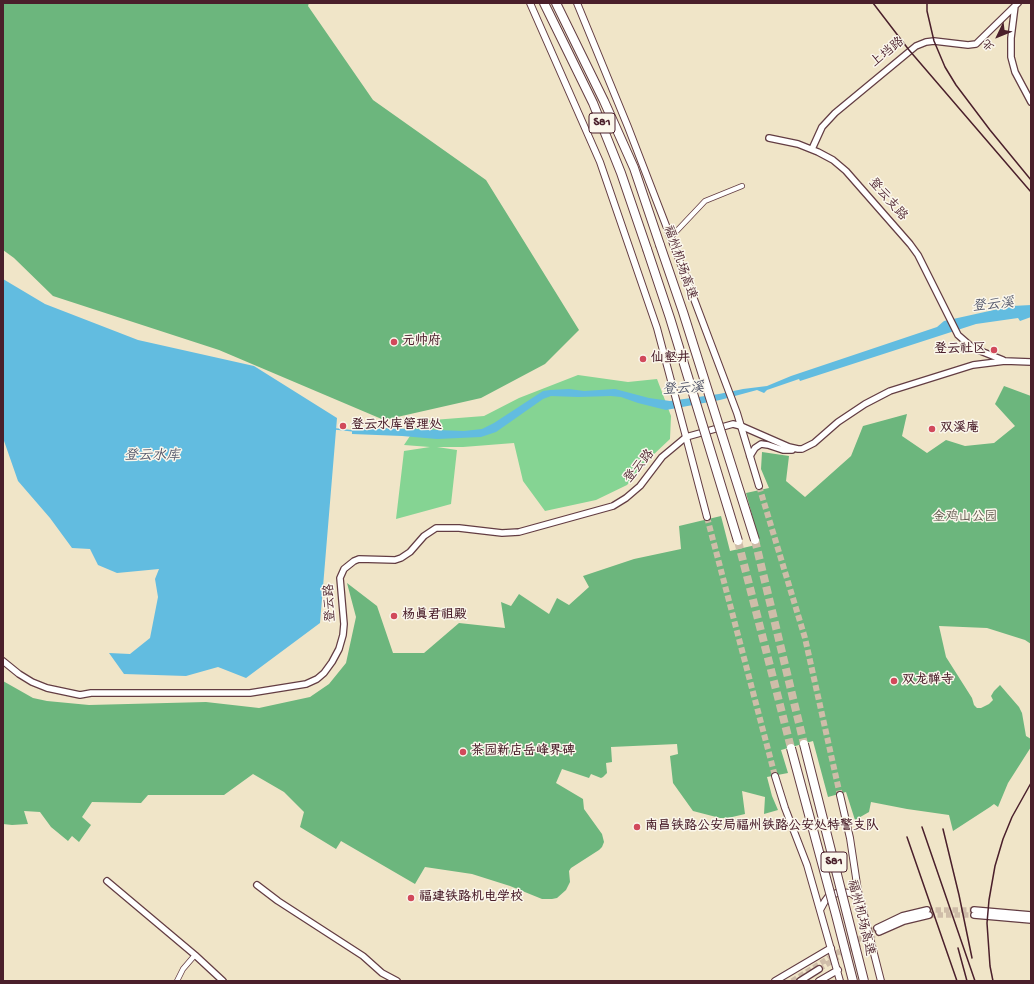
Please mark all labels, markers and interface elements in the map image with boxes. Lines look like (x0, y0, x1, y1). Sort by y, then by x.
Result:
north arrow (978, 16, 1018, 56)
street label: 上垱路 (868, 35, 908, 71)
text: 北 (981, 36, 997, 52)
road number: S81 (589, 113, 615, 133)
street label: 登云支路 (864, 175, 910, 225)
street label: 福州机场高速 (659, 224, 699, 302)
water label: 登云溪 (971, 295, 1015, 317)
place label: 元帅府 (402, 334, 441, 350)
marker: 元帅府 (389, 337, 399, 347)
place label: 登云社区 (934, 342, 986, 358)
marker: 登云社区 (989, 345, 999, 355)
place label: 仙壑井 (651, 351, 690, 367)
marker: 仙壑井 (638, 354, 648, 364)
water label: 登云溪 (661, 380, 705, 400)
place label: 登云水库管理处 (351, 418, 442, 434)
marker: 登云水库管理处 (338, 421, 348, 431)
place label: 双溪庵 (940, 421, 979, 437)
marker: 双溪庵 (927, 424, 937, 434)
street label: 登云路 (621, 447, 659, 487)
water label: 登云水库 (124, 449, 180, 465)
park label: 金鸡山公园 (933, 510, 997, 526)
street label: 登云路 (322, 583, 340, 623)
place label: 杨真君祖殿 (402, 608, 467, 624)
marker: 杨真君祖殿 (389, 611, 399, 621)
place label: 双龙禅寺 (902, 673, 954, 689)
marker: 双龙禅寺 (889, 676, 899, 686)
place label: 茶园新店岳峰界碑 (471, 744, 575, 760)
marker: 茶园新店岳峰界碑 (458, 747, 468, 757)
place label: 南昌铁路公安局福州铁路公安处特警支队 (645, 819, 879, 835)
marker: 南昌铁路公安局福州铁路公安处特警支队 (632, 822, 642, 832)
road number: S81 (821, 852, 847, 872)
street label: 福州机场高速 (843, 878, 877, 958)
place label: 福建铁路机电学校 (419, 890, 523, 906)
marker: 福建铁路机电学校 (406, 893, 416, 903)

